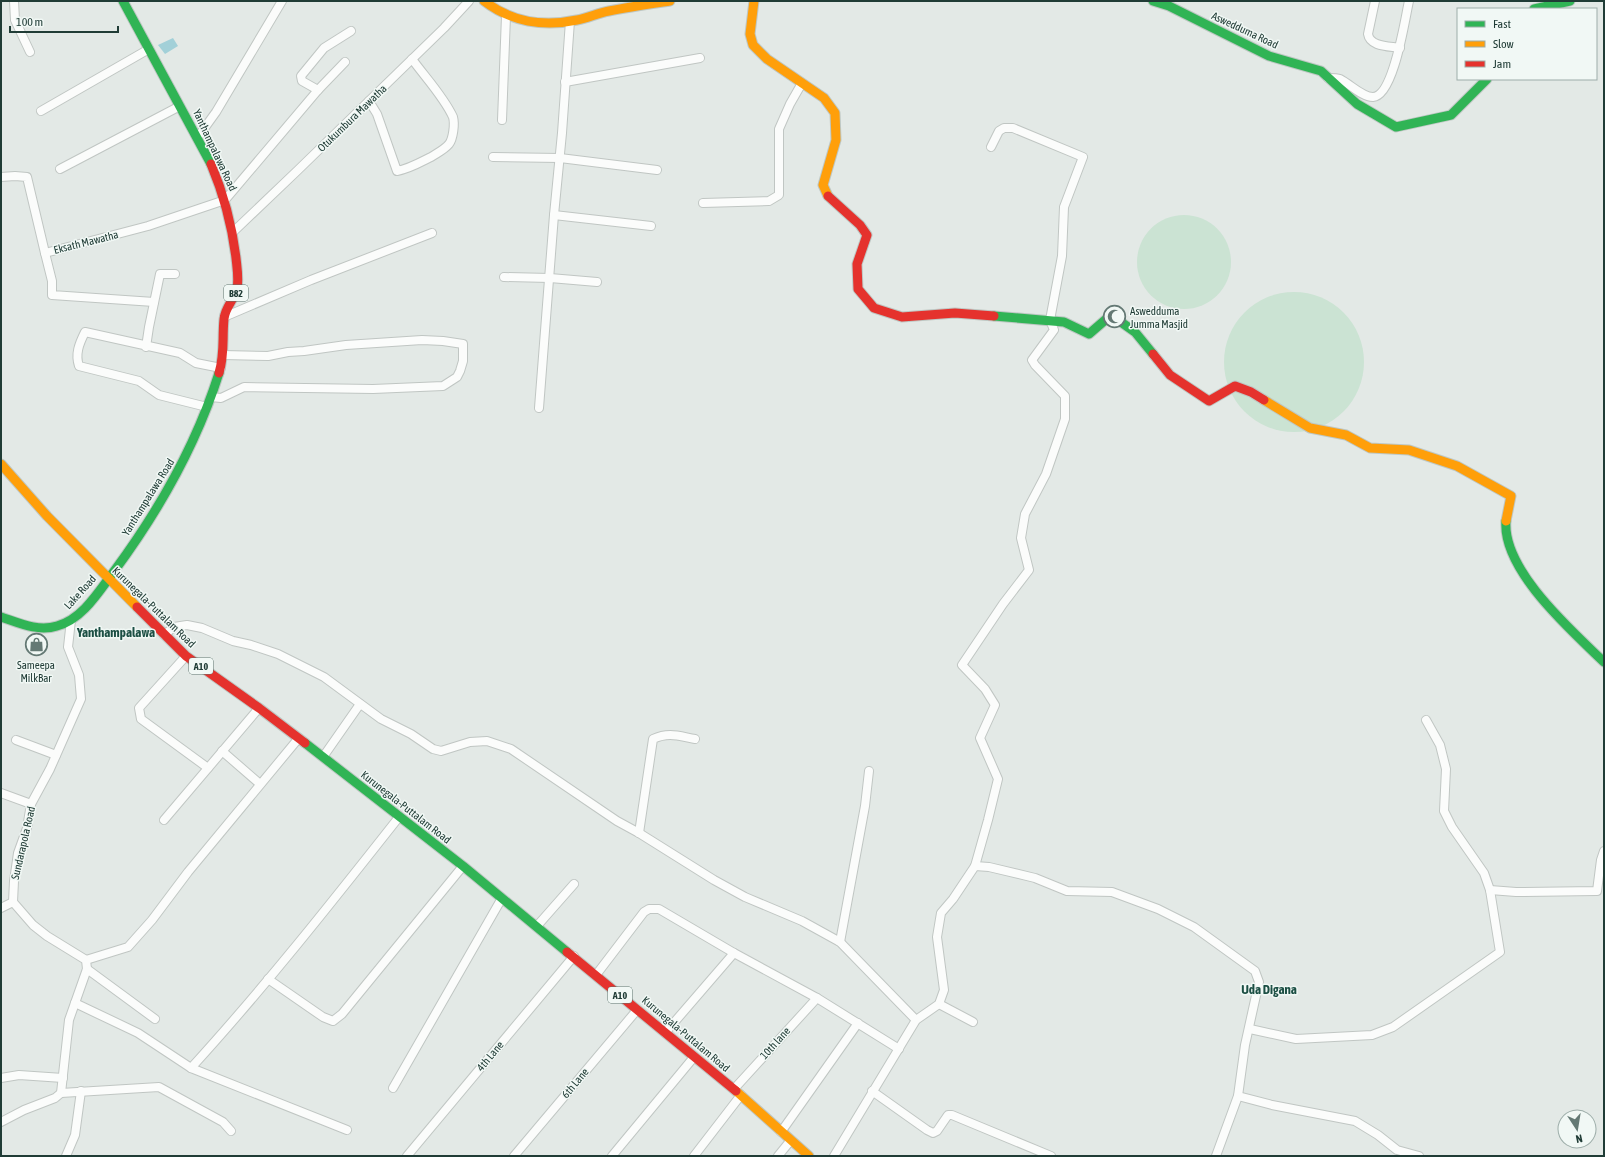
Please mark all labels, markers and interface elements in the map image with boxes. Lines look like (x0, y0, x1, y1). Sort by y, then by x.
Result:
scale bar (10, 8, 118, 34)
legend (1457, 8, 1597, 80)
street label: Aswedduma Road (1210, 9, 1280, 51)
text: 100 m (16, 15, 43, 29)
text: Fast (1493, 17, 1511, 31)
text: Slow (1493, 37, 1514, 51)
text: Jam (1493, 57, 1511, 71)
street label: Otukumbura Mawatha (315, 82, 389, 154)
street label: Yanthampalawa Road (191, 107, 239, 193)
street label: Eksath Mawatha (52, 228, 120, 256)
road number: B82 (224, 285, 248, 301)
mosque icon: Aswedduma Jumma Masjid (1101, 304, 1127, 330)
place label: Aswedduma Jumma Masjid (1130, 305, 1188, 330)
street label: Yanthampalawa Road (119, 456, 177, 538)
street label: Kurunegala-Puttalam Road (110, 564, 198, 650)
street label: Lake Road (62, 573, 98, 611)
district label: Yanthampalawa (76, 625, 155, 640)
shop icon: Sameepa MilkBar (23, 632, 49, 658)
road number: A10 (189, 658, 213, 674)
place label: Sameepa MilkBar (17, 659, 55, 684)
street label: Kurunegala-Puttalam Road (359, 768, 453, 846)
street label: Sundarapola Road (9, 805, 37, 881)
district label: Uda Digana (1241, 982, 1297, 997)
road number: A10 (608, 987, 632, 1003)
street label: Kurunegala-Puttalam Road (640, 994, 732, 1074)
street label: 10th lane (758, 1025, 792, 1061)
street label: 4th Lane (474, 1039, 506, 1073)
street label: 6th Lane (559, 1066, 591, 1100)
north arrow (1557, 1109, 1597, 1149)
text: N (1575, 1132, 1584, 1145)

